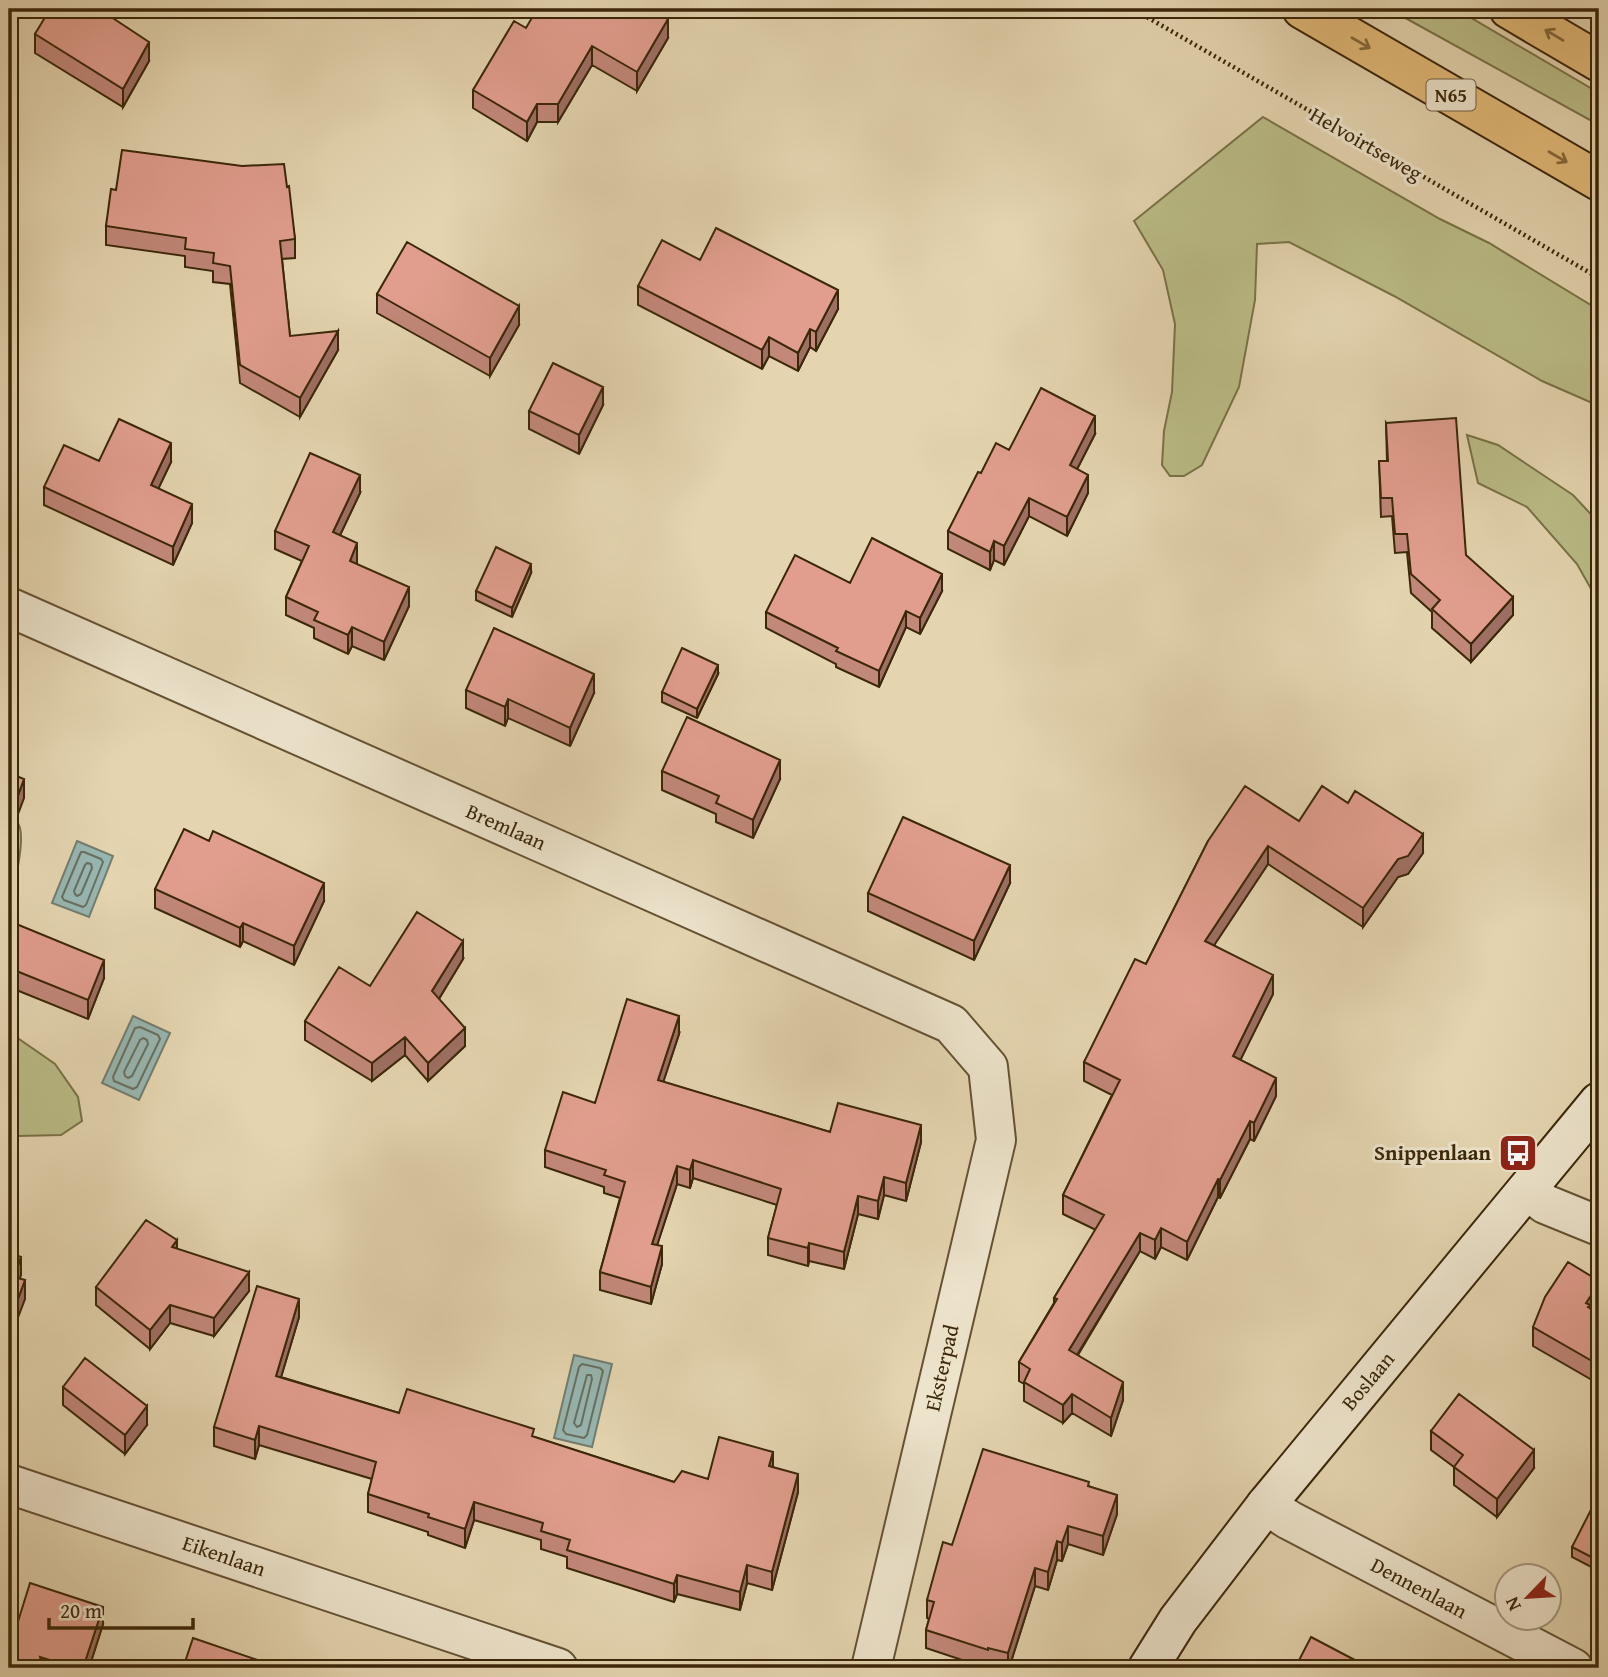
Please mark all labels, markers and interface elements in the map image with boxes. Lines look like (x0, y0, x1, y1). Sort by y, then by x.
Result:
one-way arrow (1545, 28, 1565, 42)
one-way arrow (1350, 37, 1371, 50)
road number: N65 (1426, 80, 1476, 110)
street label: Helvoirtseweg (1304, 99, 1429, 189)
one-way arrow (1547, 150, 1567, 164)
street label: Bremlaan (461, 795, 551, 858)
bus stop icon: Snippenlaan (1497, 1132, 1539, 1174)
place label: Snippenlaan (1374, 1137, 1492, 1168)
street label: Eksterpad (917, 1321, 967, 1414)
street label: Boslaan (1334, 1344, 1402, 1417)
street label: Eikenlaan (178, 1527, 270, 1584)
street label: Dennenlaan (1365, 1549, 1473, 1626)
north arrow (1492, 1562, 1562, 1632)
scale bar (49, 1586, 192, 1630)
text: N (1497, 1592, 1528, 1616)
text: 20 m (60, 1595, 102, 1626)

